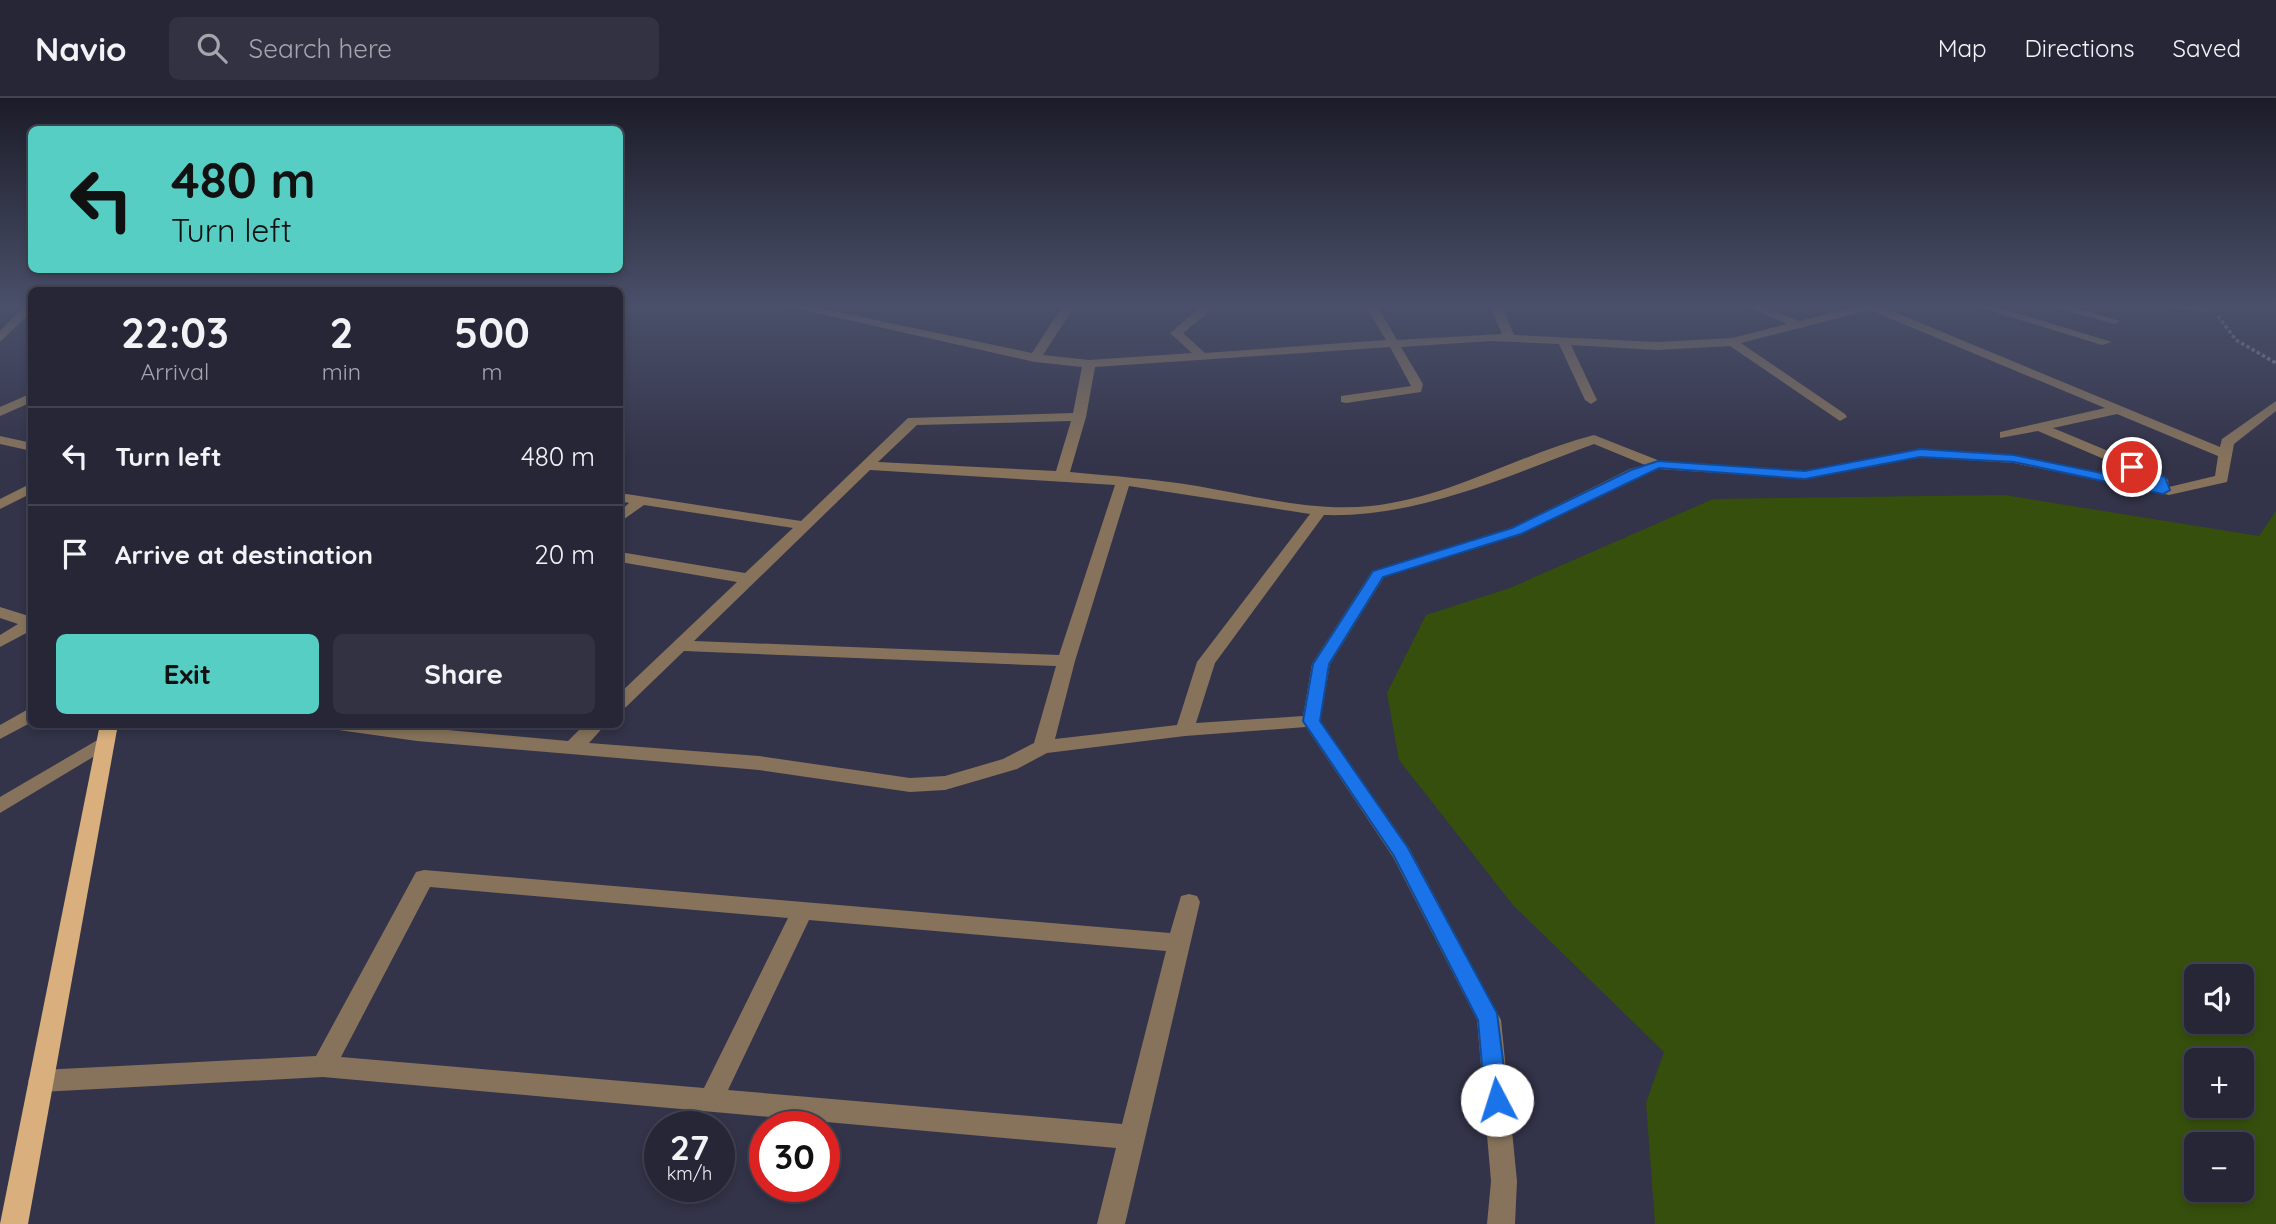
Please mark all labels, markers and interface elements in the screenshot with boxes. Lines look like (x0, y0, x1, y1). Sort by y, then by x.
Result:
search box (169, 17, 659, 80)
text: Navio (35, 28, 127, 69)
icon: search (193, 29, 231, 67)
text: Search here (249, 32, 392, 65)
text: Map (1938, 33, 1987, 63)
text: Directions (2025, 33, 2135, 63)
text: Saved (2173, 33, 2241, 63)
text: 480 m (171, 149, 316, 210)
icon: left (56, 154, 147, 245)
text: Turn left (171, 210, 292, 250)
text: 22:03 (121, 306, 229, 359)
text: 2 (329, 306, 353, 359)
text: 500 (454, 306, 530, 359)
text: Arrival (140, 357, 209, 386)
text: min (322, 357, 361, 386)
text: m (481, 357, 502, 386)
icon: left (56, 437, 94, 475)
pin (2102, 437, 2162, 497)
text: Turn left (115, 440, 222, 473)
text: 480 m (521, 440, 595, 473)
icon: arrive (2113, 448, 2151, 486)
icon: arrive (56, 535, 94, 573)
text: Arrive at destination (115, 538, 373, 571)
text: 20 m (534, 538, 595, 571)
button: Exit (56, 634, 319, 714)
button: Share (333, 634, 595, 714)
map controls (2184, 964, 2254, 1202)
button: sound (2184, 964, 2254, 1034)
button: + (2184, 1048, 2254, 1118)
position arrow (1460, 1063, 1534, 1137)
speed limit sign: 30 (749, 1111, 840, 1202)
text: 27 (670, 1125, 709, 1169)
button: − (2184, 1132, 2254, 1202)
text: km/h (667, 1162, 712, 1185)

